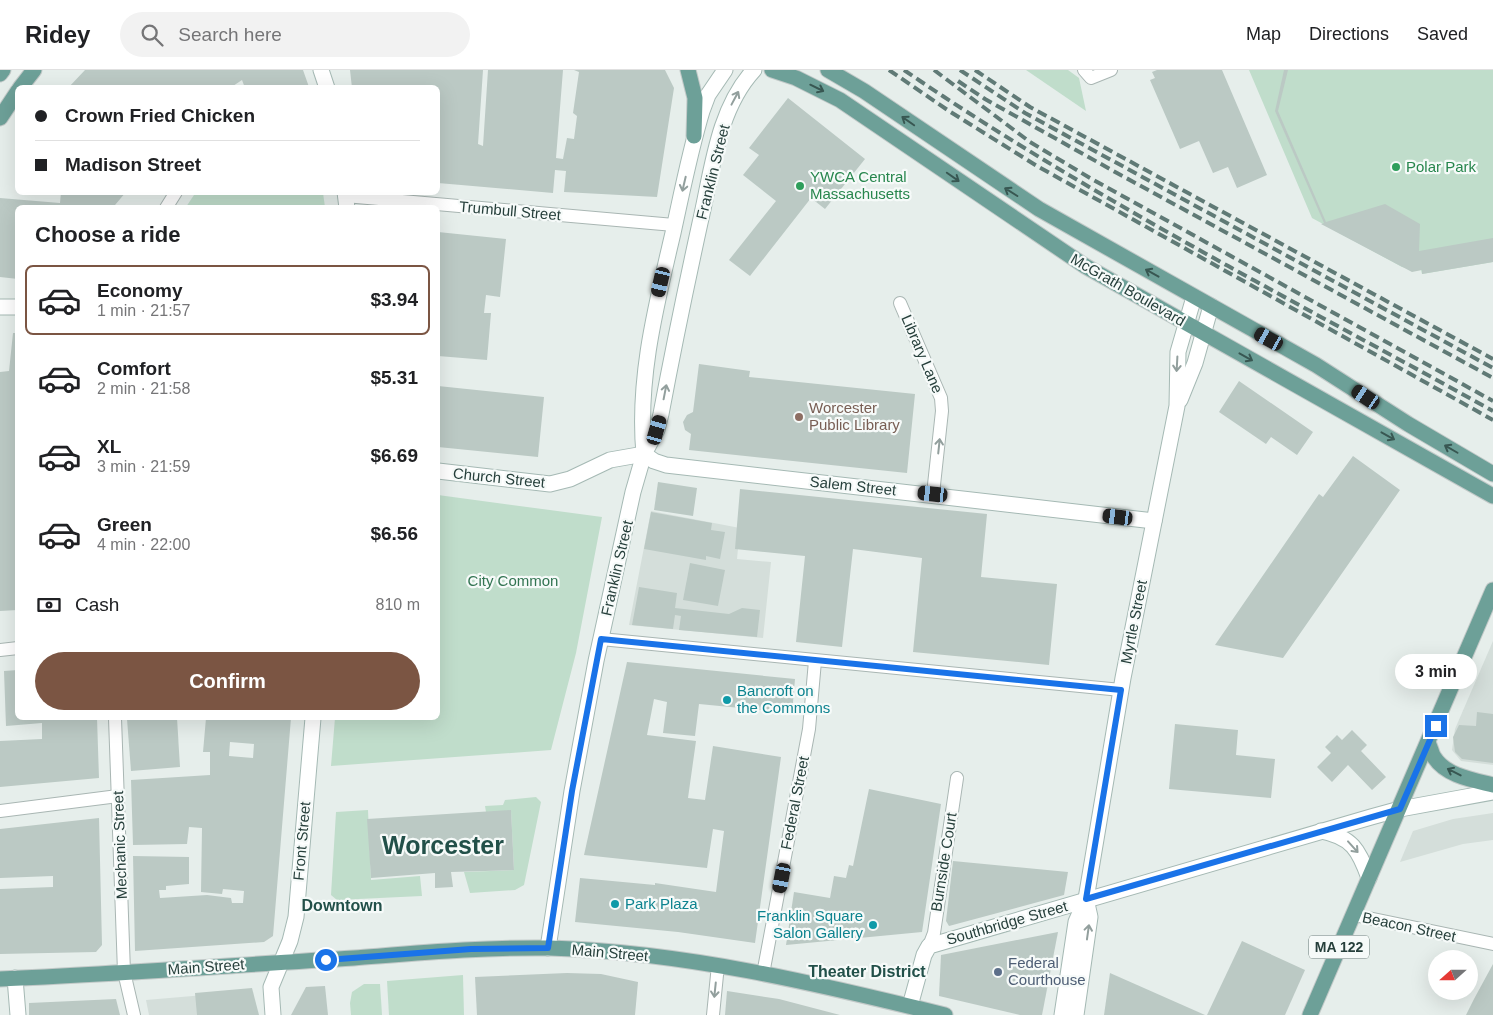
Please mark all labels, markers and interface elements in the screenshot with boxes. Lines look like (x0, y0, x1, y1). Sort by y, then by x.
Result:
search box (120, 12, 470, 57)
text: Ridey (25, 21, 90, 48)
icon: search (138, 21, 166, 49)
text: Search here (178, 24, 282, 45)
text: Map (1246, 24, 1281, 44)
text: Directions (1309, 24, 1389, 44)
text: Saved (1417, 24, 1468, 44)
one-way arrow (809, 84, 824, 94)
one-way arrow (731, 91, 740, 106)
text: Crown Fried Chicken (65, 105, 255, 126)
one-way arrow (901, 116, 915, 126)
street label: Franklin Street (692, 122, 733, 221)
text: Madison Street (65, 154, 201, 175)
place label: Polar Park (1406, 158, 1477, 175)
marker: Polar Park (1390, 161, 1402, 173)
place label: YWCA Central Massachusetts (810, 168, 910, 202)
one-way arrow (945, 172, 959, 182)
one-way arrow (679, 175, 688, 191)
marker: YWCA Central Massachusetts (794, 180, 806, 192)
one-way arrow (1004, 186, 1018, 196)
street label: Trumbull Street (459, 198, 562, 223)
text: Choose a ride (35, 222, 180, 247)
street label: McGrath Boulevard (1068, 250, 1188, 329)
car (650, 266, 671, 298)
one-way arrow (1144, 268, 1159, 278)
icon: car (37, 278, 82, 323)
text: Economy (97, 280, 183, 301)
text: $3.94 (370, 289, 418, 310)
text: 1 min · 21:57 (97, 302, 190, 319)
street label: Library Lane (898, 312, 947, 396)
car (1252, 325, 1285, 353)
one-way arrow (1238, 352, 1253, 362)
icon: car (37, 356, 82, 401)
one-way arrow (1173, 356, 1182, 372)
text: Comfort (97, 358, 171, 379)
text: $5.31 (370, 367, 418, 388)
text: 2 min · 21:58 (97, 380, 190, 397)
car (1349, 382, 1382, 412)
one-way arrow (661, 384, 671, 400)
place label: Worcester Public Library (809, 399, 900, 433)
marker: Worcester Public Library (793, 411, 805, 423)
car (645, 414, 668, 446)
one-way arrow (1380, 431, 1395, 441)
icon: car (37, 434, 82, 479)
text: XL (97, 436, 121, 457)
one-way arrow (934, 438, 944, 454)
one-way arrow (1443, 444, 1458, 454)
text: $6.69 (370, 445, 418, 466)
text: 3 min · 21:59 (97, 458, 190, 475)
street label: Church Street (452, 464, 547, 491)
street label: Salem Street (809, 473, 898, 499)
car (917, 485, 948, 503)
car (1102, 508, 1133, 526)
icon: car (37, 512, 82, 557)
text: Green (97, 514, 152, 535)
street label: Franklin Street (597, 518, 636, 617)
text: $6.56 (370, 523, 418, 544)
text: 4 min · 22:00 (97, 536, 190, 553)
park label: City Common (468, 572, 558, 589)
street label: Myrtle Street (1117, 578, 1150, 665)
icon: cash (35, 591, 63, 619)
text: Cash (75, 594, 119, 615)
text: 810 m (376, 596, 420, 613)
button: Confirm (35, 652, 420, 710)
callout: 3 min (1395, 654, 1477, 688)
text: 3 min (1415, 663, 1457, 680)
place label: Bancroft on the Commons (737, 682, 830, 716)
marker: Bancroft on the Commons (721, 694, 733, 706)
route end (1425, 715, 1447, 737)
street label: Federal Street (777, 754, 812, 851)
one-way arrow (1447, 767, 1462, 776)
street label: Mechanic Street (109, 790, 130, 899)
street label: Front Street (290, 800, 313, 881)
street label: Burnside Court (927, 810, 960, 913)
district label: Worcester (382, 831, 504, 859)
one-way arrow (1347, 840, 1358, 853)
car (771, 862, 792, 894)
place label: Park Plaza (625, 895, 698, 912)
district label: Downtown (302, 897, 382, 914)
street label: Southbridge Street (944, 897, 1070, 948)
marker: Park Plaza (609, 898, 621, 910)
place label: Franklin Square Salon Gallery (757, 907, 863, 941)
street label: Beacon Street (1361, 908, 1458, 945)
marker: Franklin Square Salon Gallery (867, 919, 879, 931)
one-way arrow (1083, 924, 1093, 940)
road number: MA 122 (1309, 936, 1369, 959)
street label: Main Street (571, 941, 650, 964)
route start (315, 949, 337, 971)
north arrow (1428, 950, 1478, 1000)
map controls (1428, 950, 1478, 1000)
place label: Federal Courthouse (1008, 954, 1086, 988)
street label: Main Street (167, 955, 246, 978)
district label: Theater District (808, 963, 926, 980)
marker: Federal Courthouse (992, 966, 1004, 978)
one-way arrow (710, 982, 719, 998)

